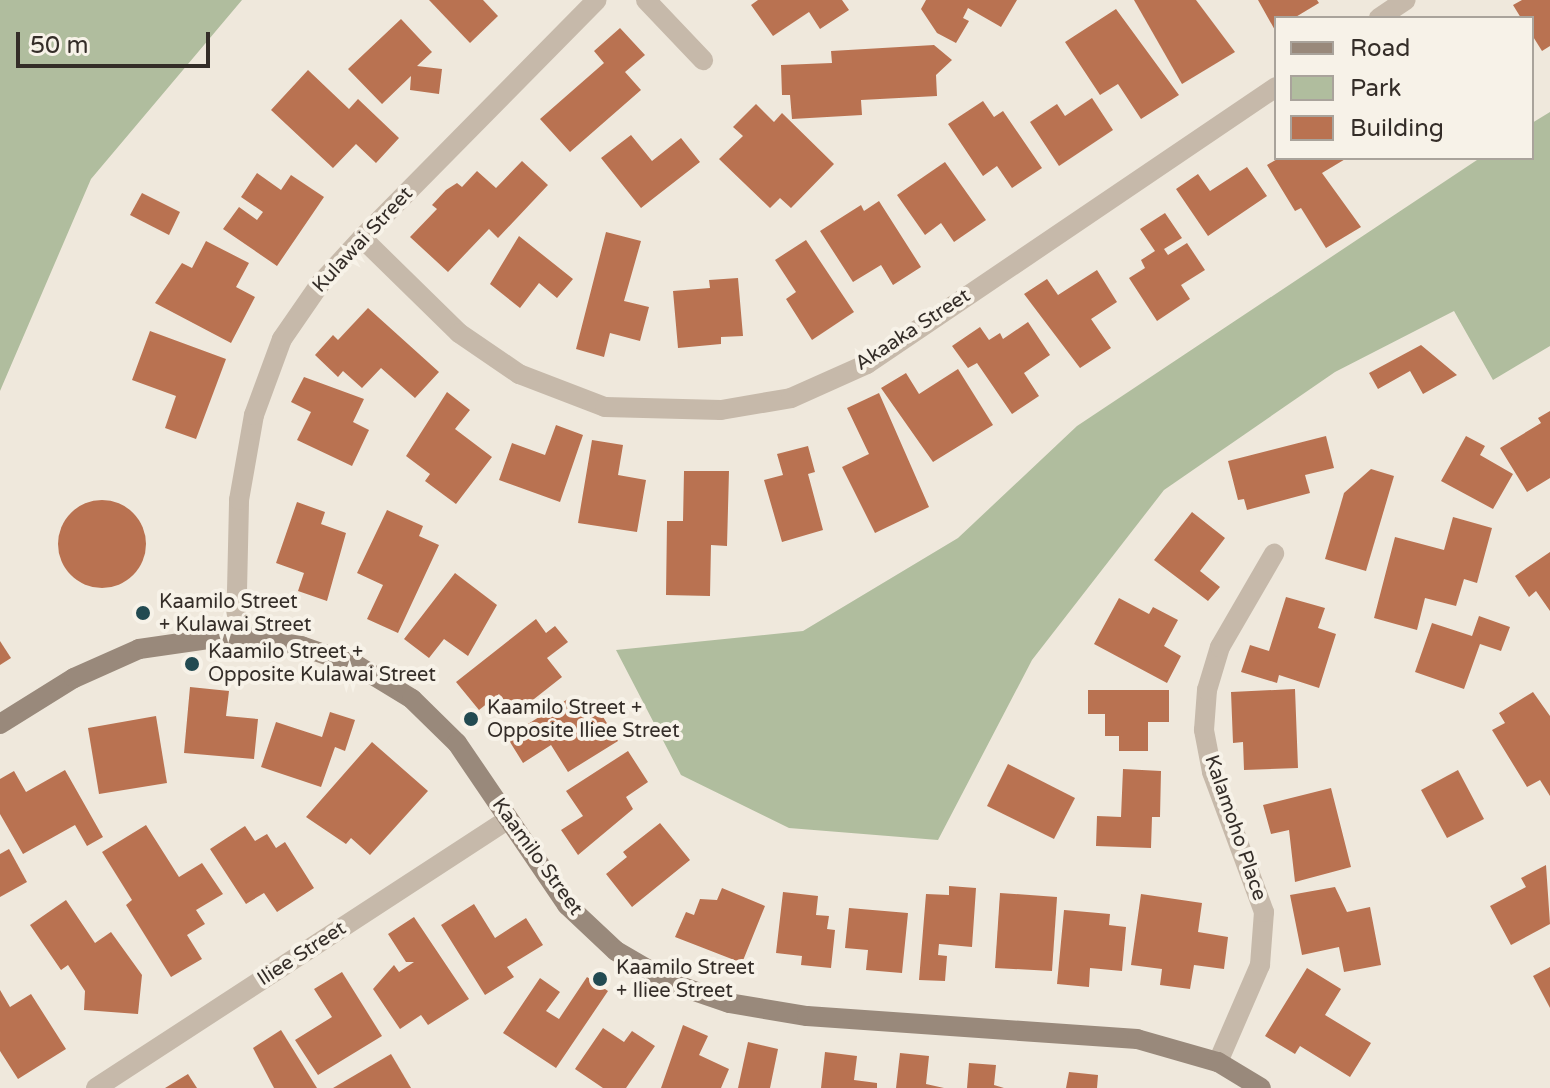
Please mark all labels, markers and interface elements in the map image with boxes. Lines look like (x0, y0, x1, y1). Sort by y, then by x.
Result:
scale bar (20, 16, 214, 66)
legend (1274, 16, 1534, 160)
text: 50 m (30, 31, 88, 60)
text: Road (1350, 34, 1410, 63)
text: Park (1350, 74, 1401, 103)
text: Building (1350, 114, 1444, 143)
street label: Kulawai Street (308, 182, 418, 298)
street label: Akaaka Street (851, 284, 975, 376)
place label: Kaamilo Street + Kulawai Street (159, 590, 311, 637)
marker: Kaamilo Street + Kulawai Street (134, 604, 152, 622)
place label: Kaamilo Street + Opposite Kulawai Street (208, 640, 436, 687)
marker: Kaamilo Street + Opposite Kulawai Street (183, 655, 201, 673)
place label: Kaamilo Street + Opposite Iliee Street (487, 696, 680, 743)
marker: Kaamilo Street + Opposite Iliee Street (462, 710, 480, 728)
street label: Kalamoho Place (1199, 752, 1271, 904)
street label: Kaamilo Street (487, 794, 587, 920)
street label: Iliee Street (253, 917, 351, 991)
place label: Kaamilo Street + Iliee Street (616, 956, 755, 1003)
marker: Kaamilo Street + Iliee Street (591, 970, 609, 988)

